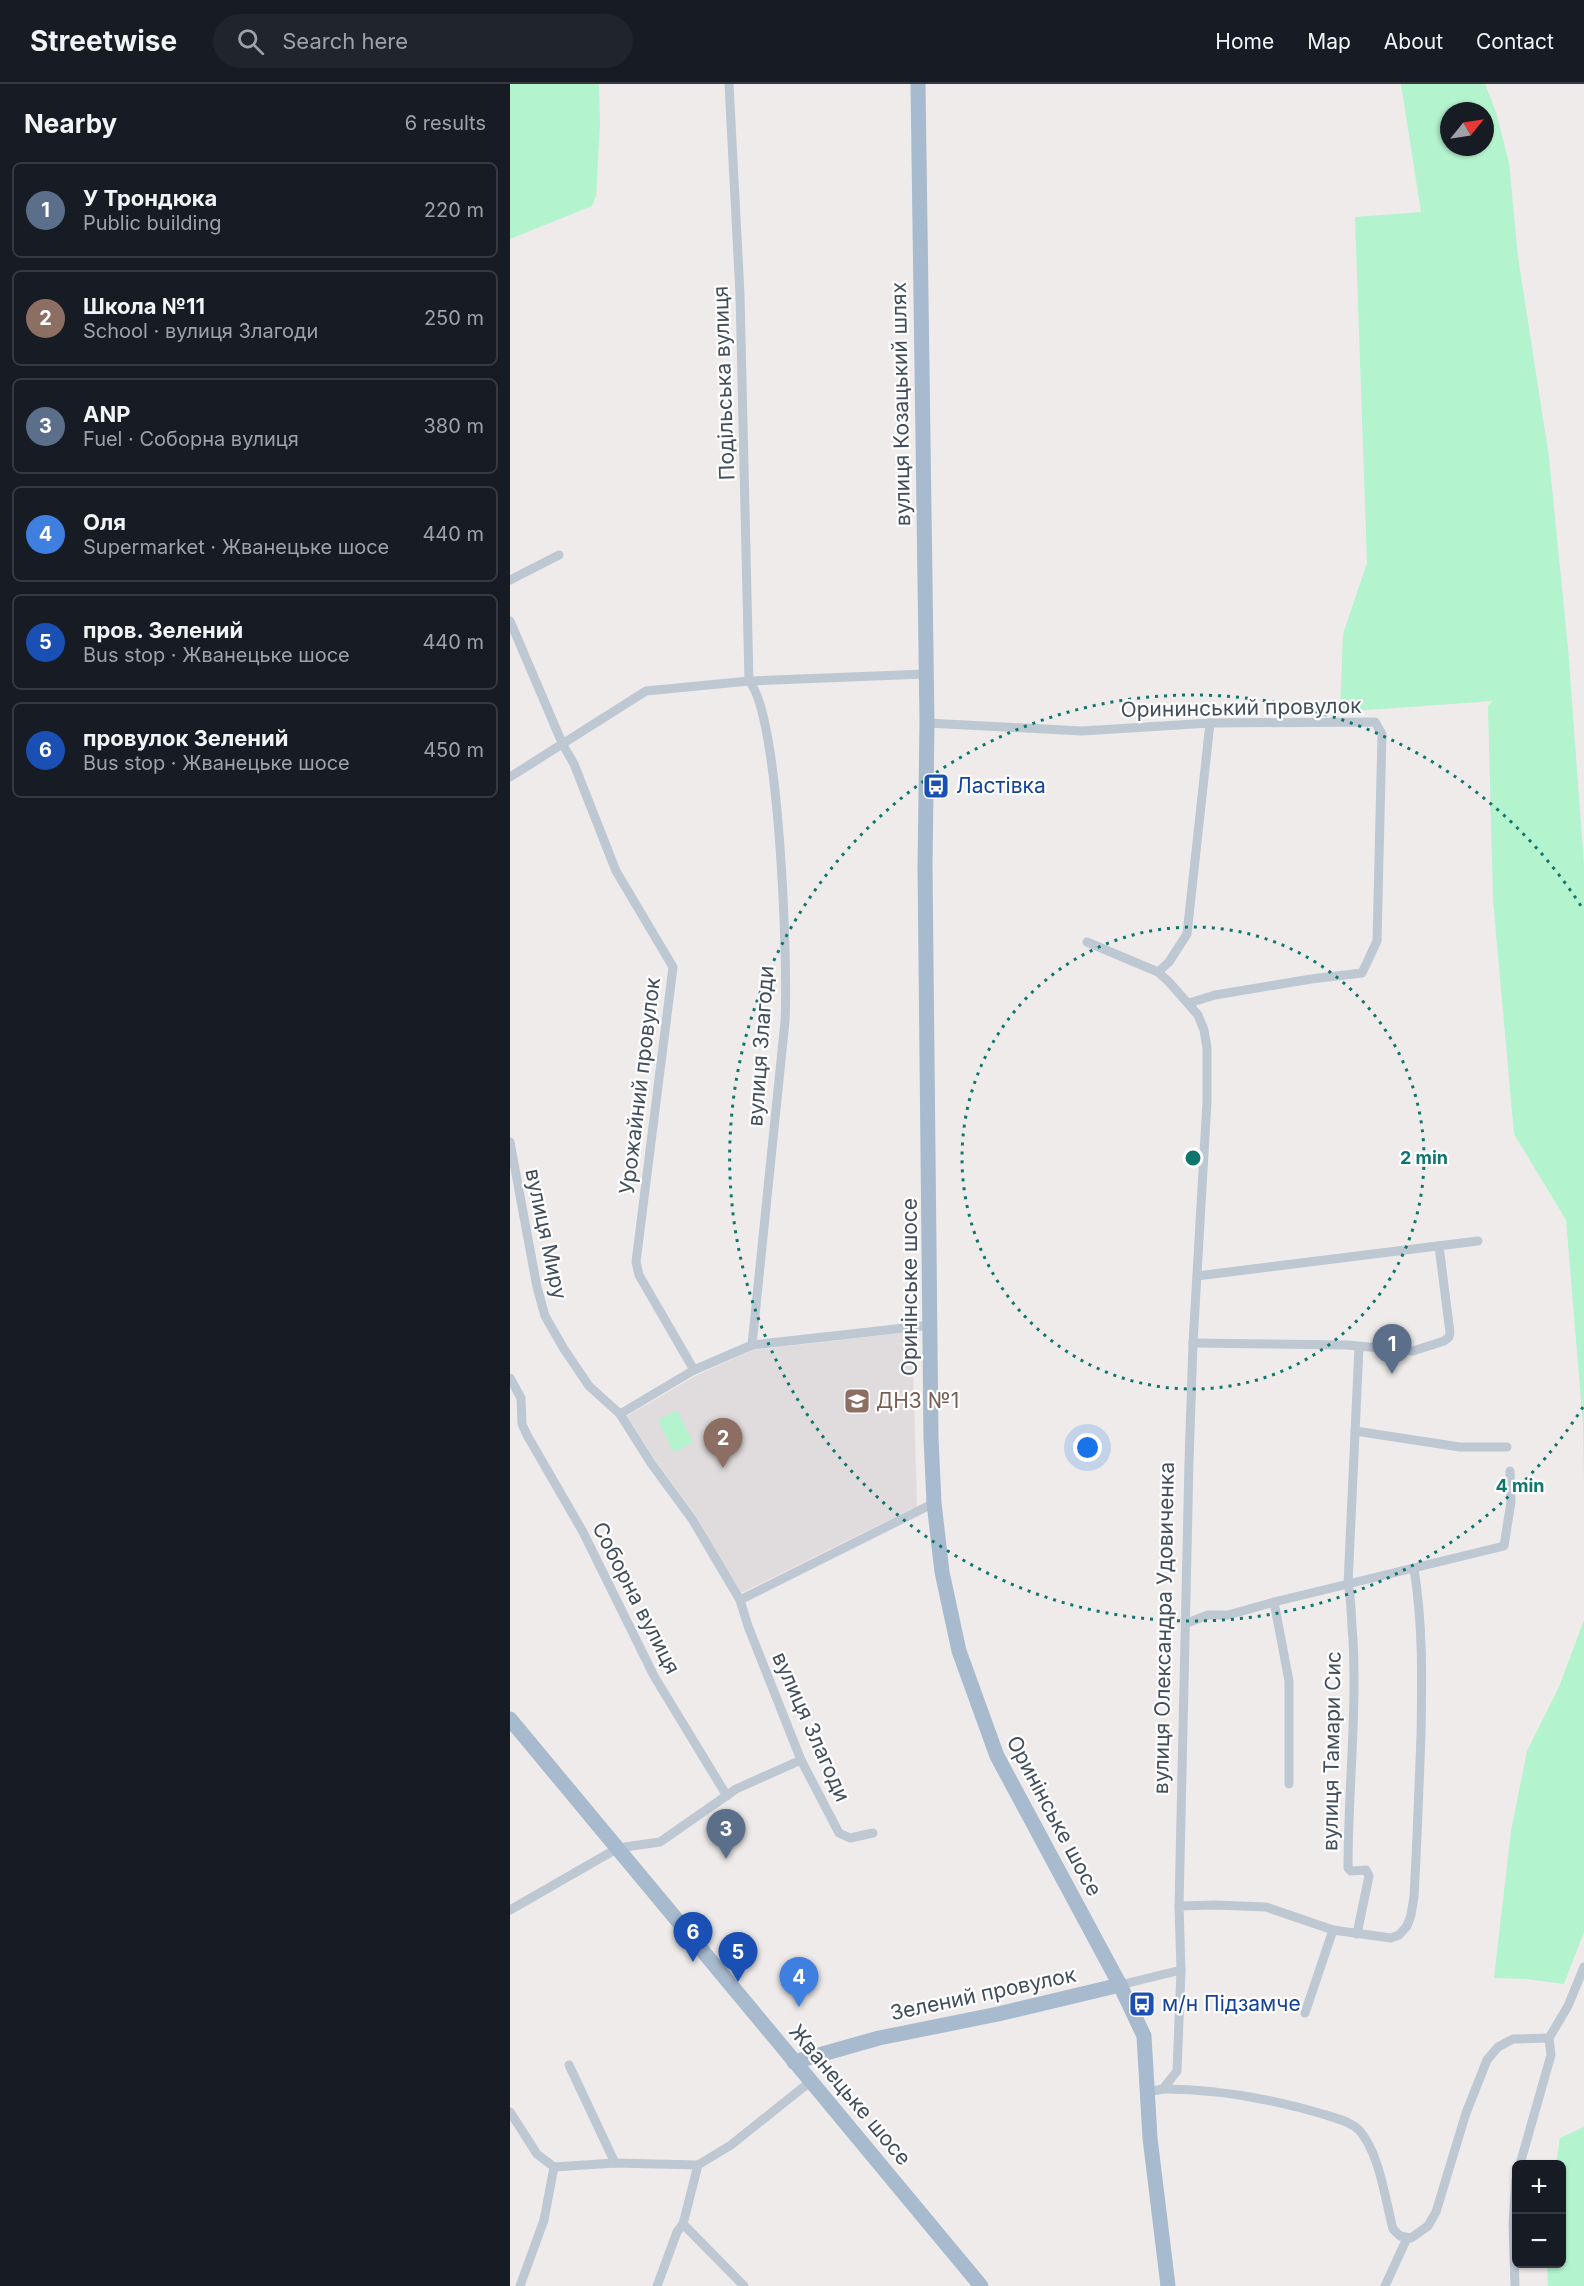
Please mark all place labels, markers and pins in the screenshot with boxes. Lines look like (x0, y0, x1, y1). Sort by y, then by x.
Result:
bus stop icon: Ластівка (921, 771, 951, 801)
place label: Ластівка (956, 773, 1046, 798)
centre of rings (1183, 1148, 1203, 1168)
pin: 1 (1372, 1324, 1412, 1374)
school or university icon: ДНЗ №1 (842, 1386, 872, 1416)
place label: ДНЗ №1 (876, 1388, 959, 1413)
pin: 2 (704, 1418, 742, 1468)
pin: 3 (706, 1810, 746, 1859)
pin: 6 (674, 1912, 712, 1962)
pin: 5 (718, 1932, 758, 1982)
pin: 4 (780, 1958, 818, 2007)
bus stop icon: м/н Підзамче (1127, 1989, 1157, 2019)
place label: м/н Підзамче (1162, 1991, 1301, 2016)

